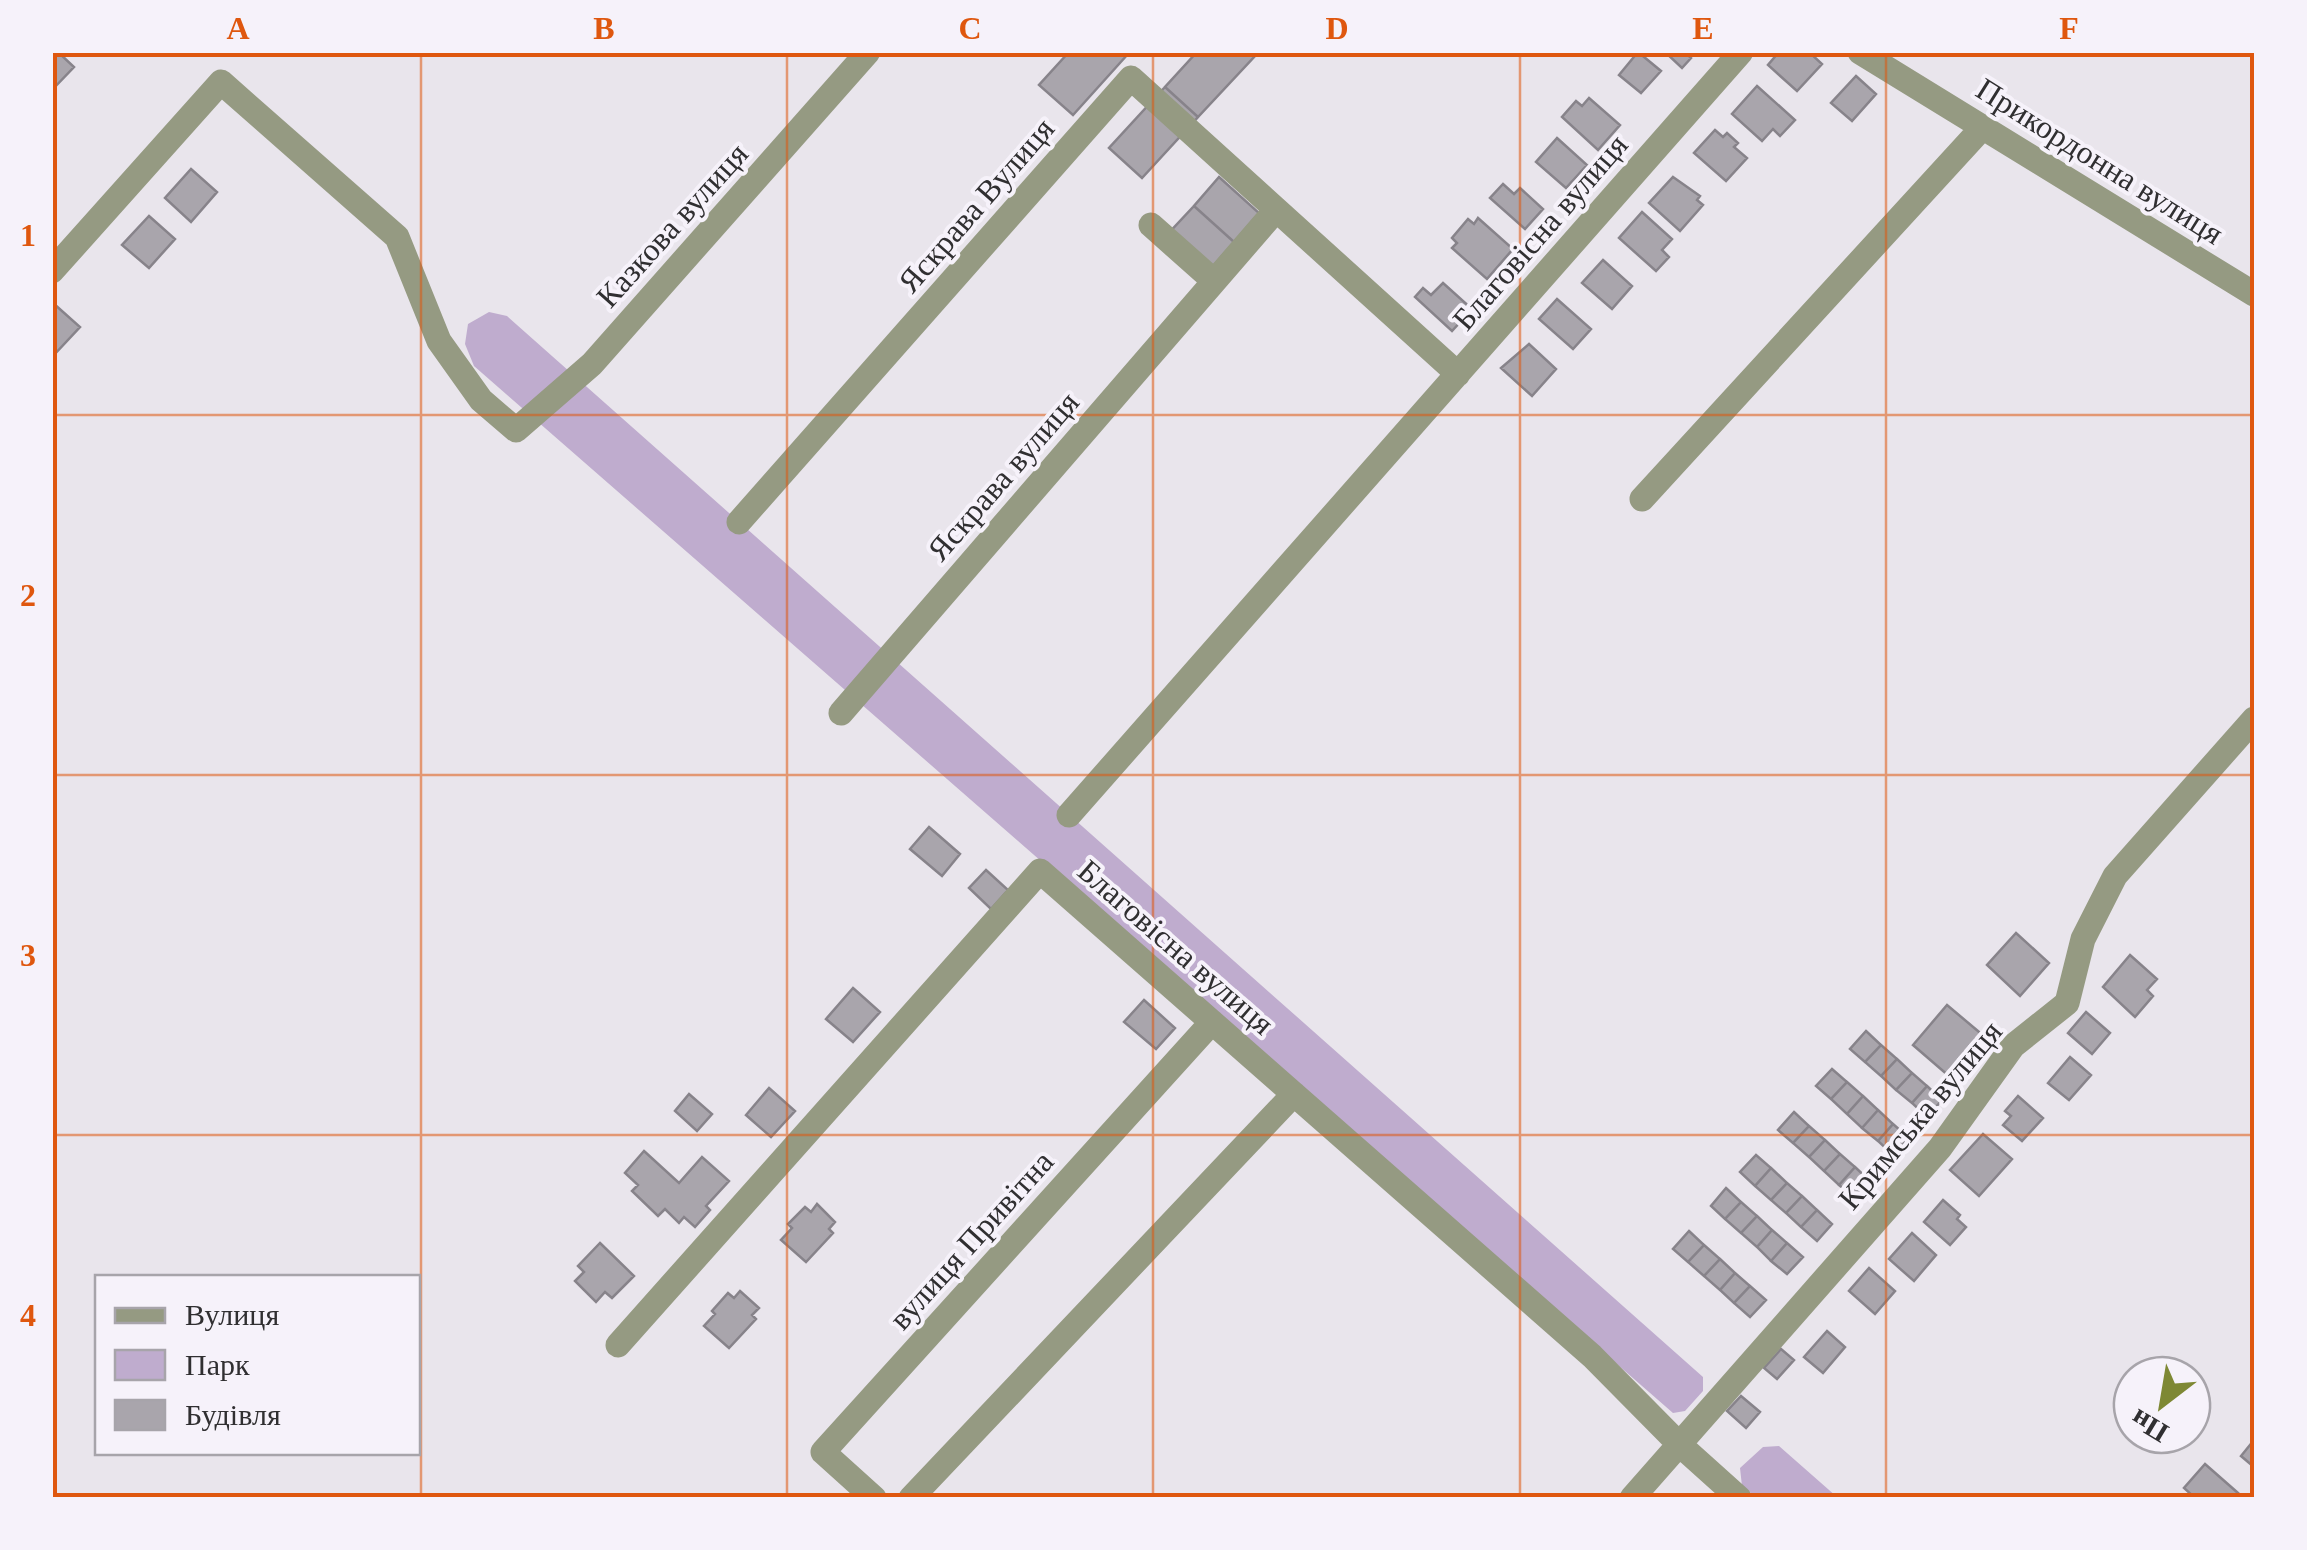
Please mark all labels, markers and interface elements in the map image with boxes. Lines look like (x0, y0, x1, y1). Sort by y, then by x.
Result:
text: A (226, 10, 250, 46)
text: B (593, 10, 615, 46)
text: C (958, 10, 982, 46)
text: D (1325, 10, 1349, 46)
text: E (1692, 10, 1714, 46)
text: F (2059, 10, 2079, 46)
street label: Прикордонна вулиця (1970, 70, 2230, 252)
street label: Яскрава Вулиця (891, 110, 1061, 299)
street label: Благовісна вулиця (1445, 127, 1635, 337)
street label: Казкова вулиця (589, 135, 755, 314)
text: 1 (20, 217, 36, 253)
street label: Яскрава вулиця (920, 384, 1086, 568)
text: 2 (20, 577, 36, 613)
street label: Благовісна вулиця (1071, 852, 1281, 1042)
text: 3 (20, 937, 36, 973)
street label: Кримська вулиця (1831, 1013, 2009, 1216)
street label: вулиця Привітна (882, 1144, 1060, 1336)
legend (95, 1275, 420, 1455)
text: 4 (20, 1297, 36, 1333)
text: Вулиця (185, 1298, 279, 1331)
text: Парк (185, 1348, 250, 1381)
north arrow (2112, 1355, 2212, 1455)
text: Будівля (185, 1398, 281, 1431)
text: Пн (2125, 1403, 2174, 1449)

